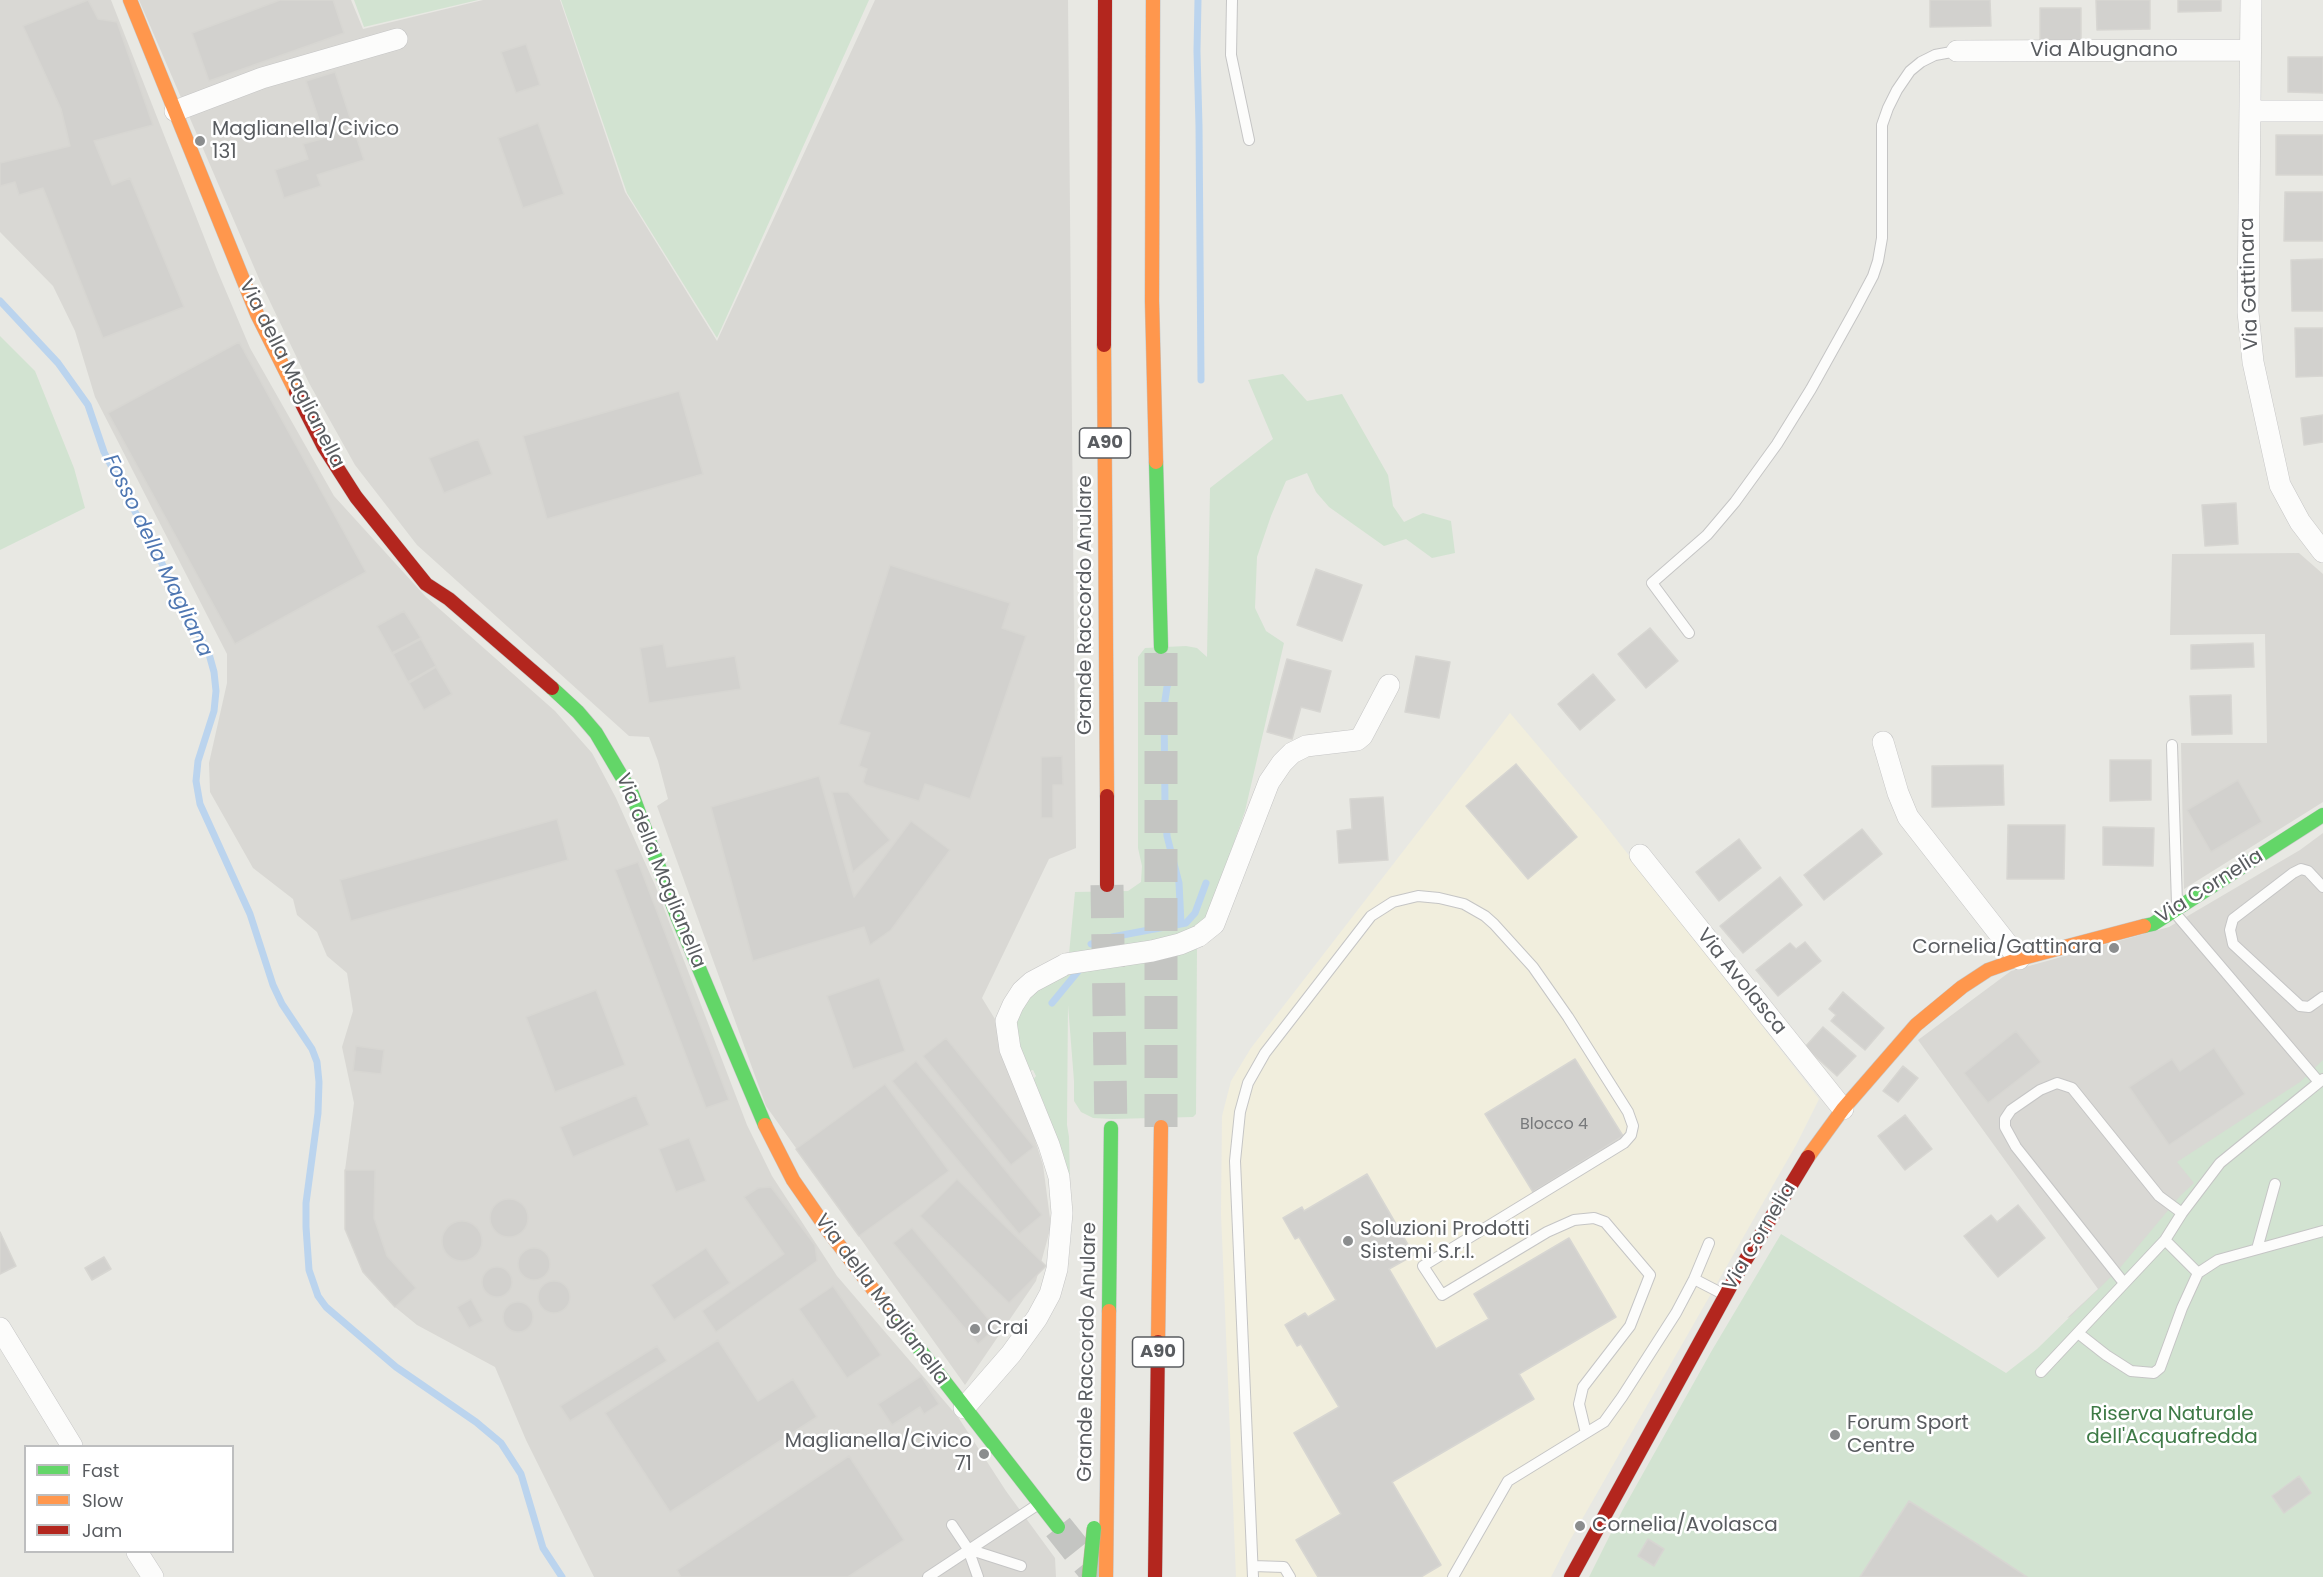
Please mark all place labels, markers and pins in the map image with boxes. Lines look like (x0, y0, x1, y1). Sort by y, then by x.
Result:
place label: Maglianella/Civico 131 (212, 118, 399, 165)
marker: Maglianella/Civico 131 (193, 134, 207, 148)
place label: Cornelia/Gattinara (1912, 936, 2102, 960)
marker: Cornelia/Gattinara (2107, 941, 2121, 955)
place label: Soluzioni Prodotti Sistemi S.r.l. (1360, 1218, 1530, 1265)
marker: Soluzioni Prodotti Sistemi S.r.l. (1341, 1234, 1355, 1248)
place label: Crai (987, 1317, 1028, 1341)
marker: Crai (968, 1322, 982, 1336)
place label: Forum Sport Centre (1847, 1412, 1969, 1459)
marker: Forum Sport Centre (1828, 1428, 1842, 1442)
place label: Maglianella/Civico 71 (785, 1430, 972, 1477)
marker: Maglianella/Civico 71 (977, 1447, 991, 1461)
place label: Cornelia/Avolasca (1592, 1514, 1778, 1538)
marker: Cornelia/Avolasca (1573, 1519, 1587, 1533)

